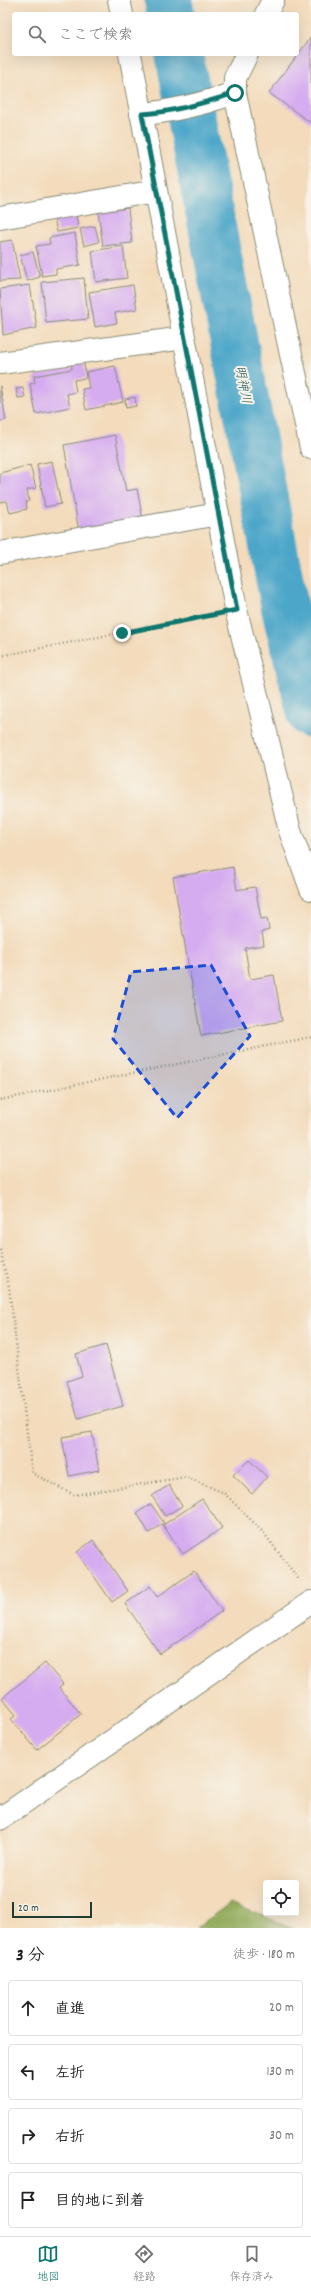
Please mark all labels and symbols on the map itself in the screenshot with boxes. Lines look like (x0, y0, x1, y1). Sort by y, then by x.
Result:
route start (226, 84, 244, 102)
water label: 明神川 (229, 364, 255, 406)
route end (113, 624, 131, 642)
scale bar (12, 1900, 92, 1919)

